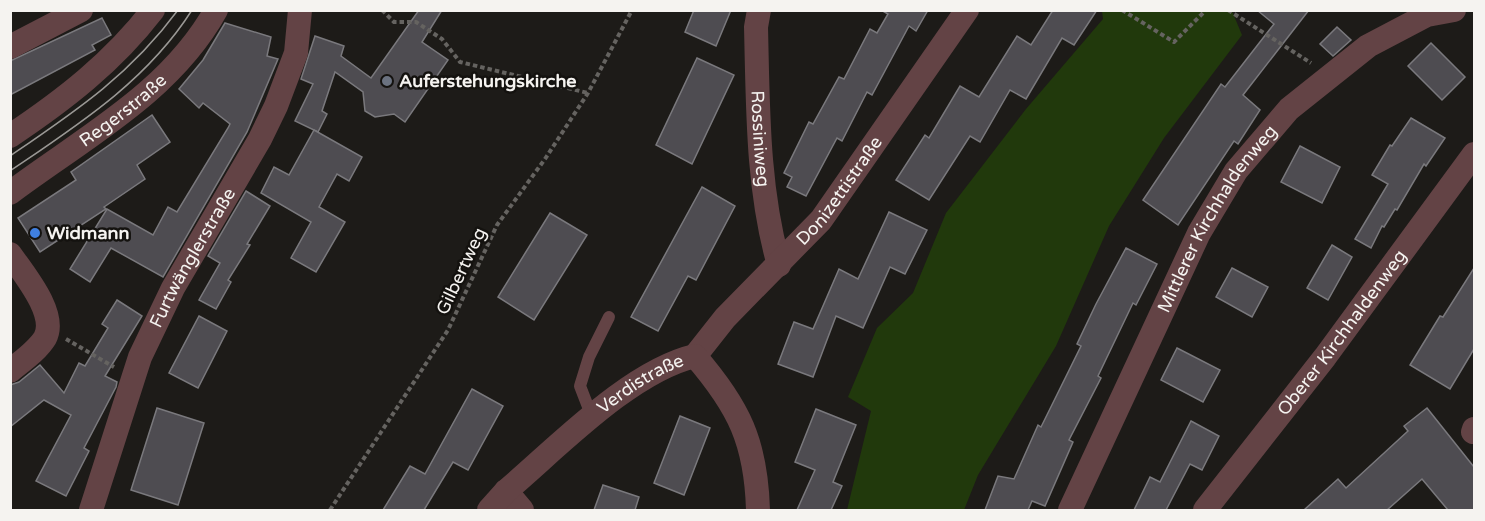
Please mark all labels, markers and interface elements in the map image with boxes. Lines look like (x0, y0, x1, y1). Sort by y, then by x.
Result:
street label: Regerstraße (75, 69, 171, 152)
place label: Auferstehungskirche (399, 70, 577, 92)
marker: Auferstehungskirche (380, 74, 394, 88)
street label: Rossiniweg (746, 90, 775, 188)
street label: Mittlerer Kirchhaldenweg (1152, 120, 1282, 316)
street label: Donizettistraße (791, 132, 887, 250)
street label: Furtwänglerstraße (145, 184, 240, 331)
place label: Widmann (47, 222, 129, 244)
street label: Gilbertweg (431, 224, 491, 318)
marker: Widmann (28, 226, 42, 240)
street label: Oberer Kirchhaldenweg (1272, 245, 1411, 420)
street label: Verdistraße (592, 349, 687, 418)

